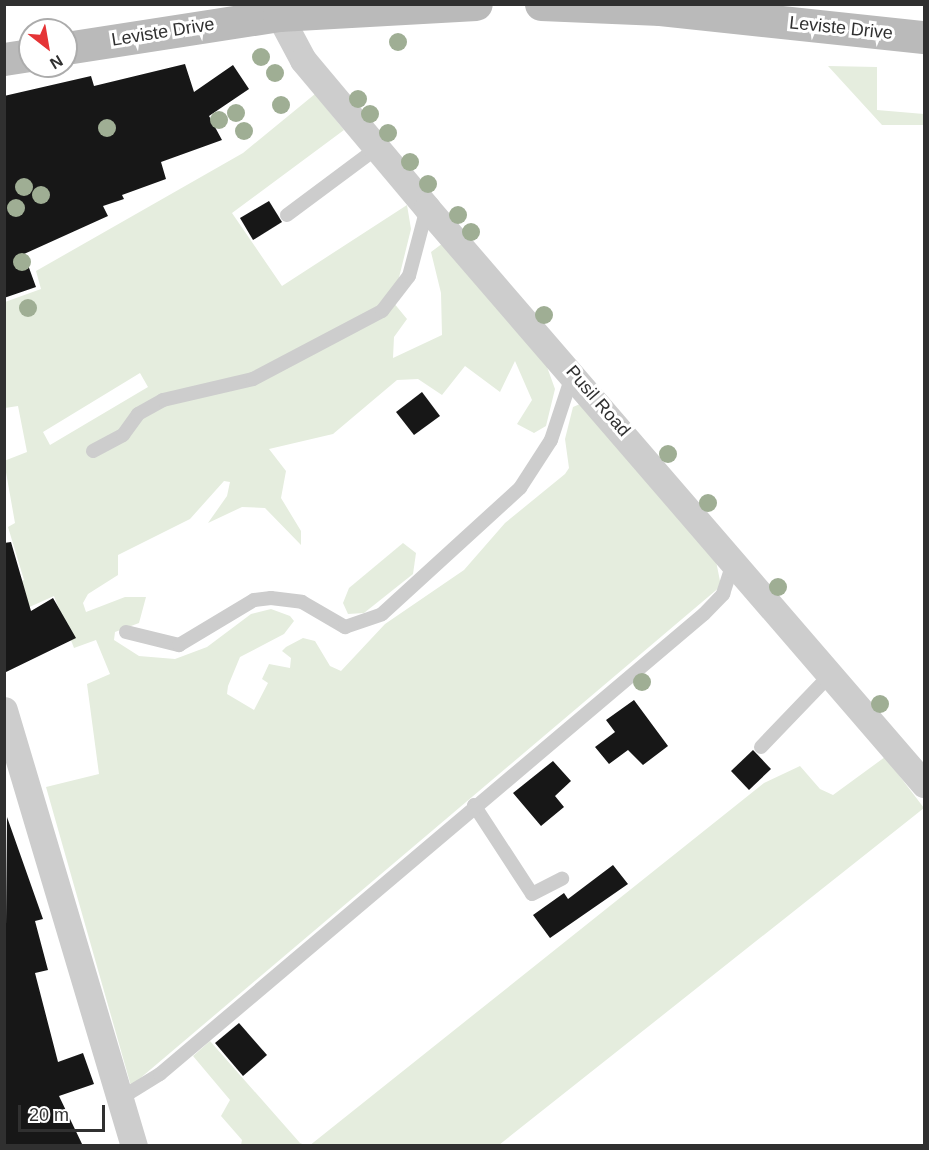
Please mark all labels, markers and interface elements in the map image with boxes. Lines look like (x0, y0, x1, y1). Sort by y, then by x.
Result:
street label: Leviste Drive (788, 12, 894, 44)
street label: Leviste Drive (110, 13, 216, 51)
north arrow (18, 18, 78, 78)
text: N (47, 52, 66, 72)
street label: Pusil Road (561, 361, 635, 441)
scale bar (21, 1093, 108, 1131)
text: 20 m (29, 1105, 69, 1125)

